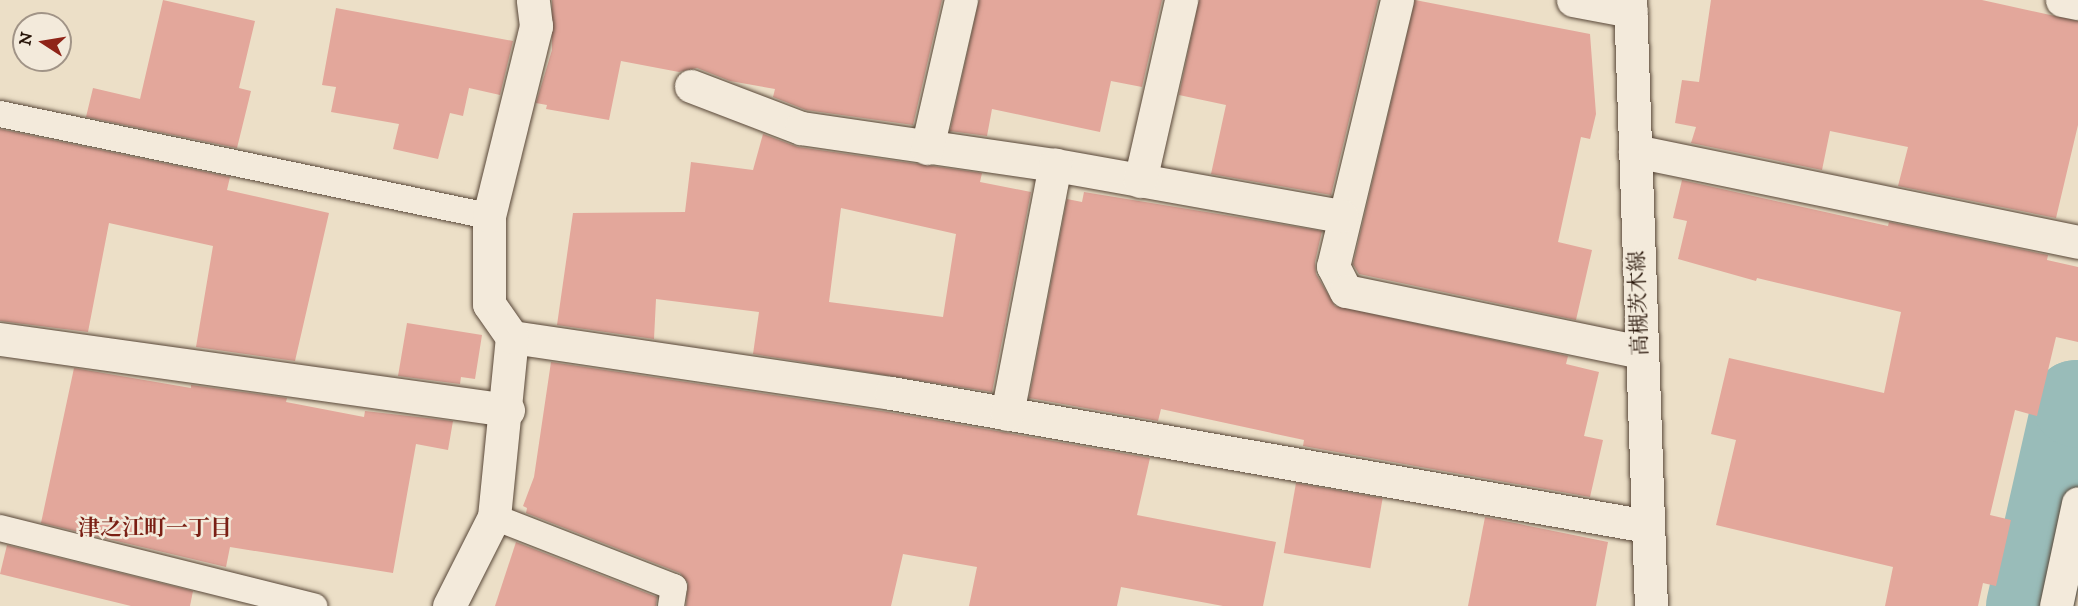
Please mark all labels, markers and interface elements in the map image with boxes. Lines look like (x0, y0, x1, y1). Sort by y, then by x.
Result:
north arrow (12, 12, 72, 72)
text: N (15, 30, 37, 47)
street label: 高槻茨木線 (1625, 250, 1653, 356)
district label: 津之江町一丁目 (78, 516, 232, 542)

